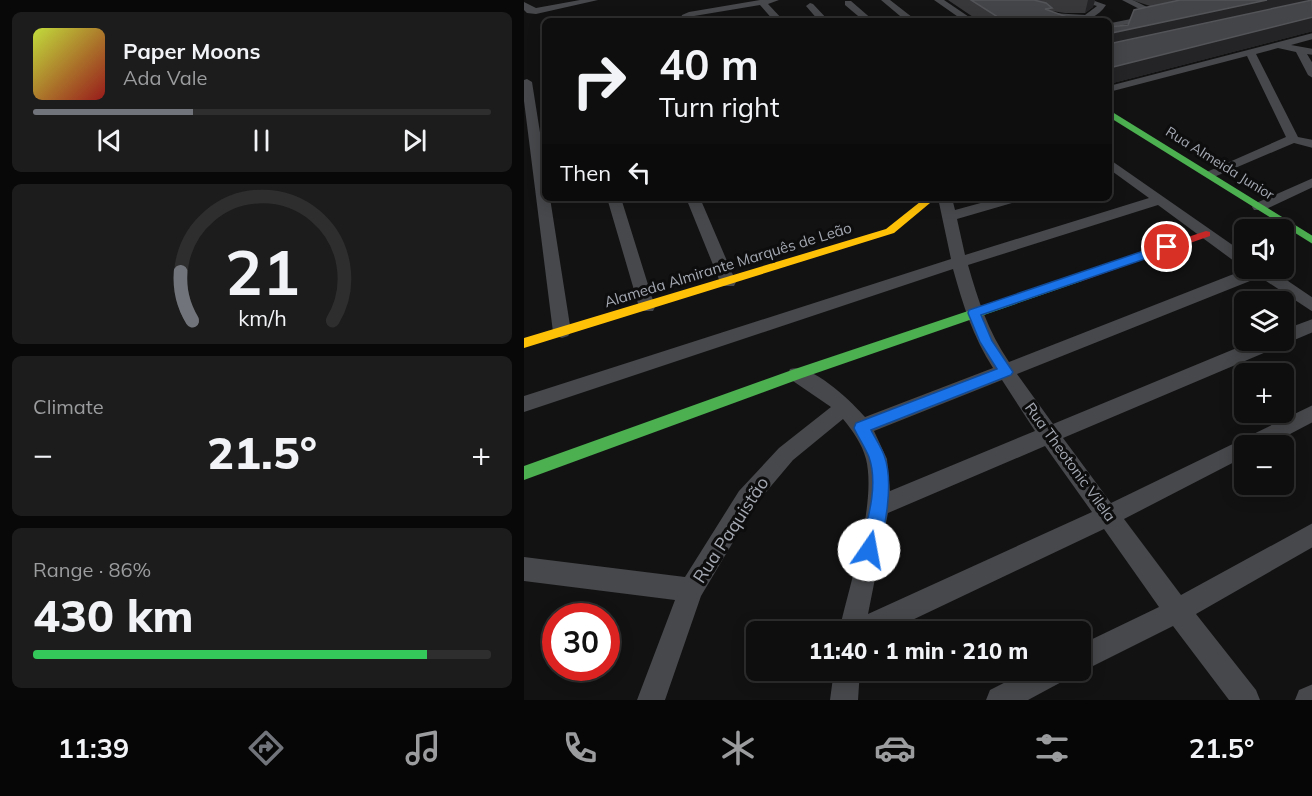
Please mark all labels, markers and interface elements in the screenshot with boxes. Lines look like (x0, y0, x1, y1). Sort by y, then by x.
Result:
text: Paper Moons (123, 37, 261, 65)
text: 40 m (659, 38, 759, 91)
icon: right (560, 42, 638, 120)
text: Ada Vale (123, 65, 207, 90)
text: Turn right (659, 90, 779, 124)
street label: Rua Almeida Junior (1162, 122, 1278, 204)
icon: previous (93, 124, 126, 157)
icon: pause (245, 124, 278, 157)
icon: next (398, 124, 431, 157)
icon: left (623, 156, 656, 189)
text: Then (560, 159, 611, 187)
street label: Alameda Almirante Marquês de Leão (602, 218, 854, 311)
map controls (1234, 219, 1294, 495)
button: sound (1234, 219, 1294, 279)
pin (1141, 221, 1192, 272)
icon: arrive (1150, 230, 1183, 263)
text: 21 (225, 232, 299, 311)
button: layers (1234, 291, 1294, 351)
text: km/h (238, 304, 286, 331)
button: + (1234, 363, 1294, 423)
text: Climate (33, 394, 104, 419)
street label: Rua Theotonic Vilela (1021, 399, 1120, 525)
text: 21.5° (207, 424, 317, 480)
text: − (33, 433, 53, 474)
text: + (471, 433, 491, 474)
button: − (1234, 435, 1294, 495)
street label: Rua Paquistão (688, 472, 773, 587)
position arrow (837, 518, 901, 582)
text: Range · 86% (33, 557, 151, 582)
text: 430 km (33, 587, 194, 643)
speed limit sign: 30 (542, 603, 620, 681)
text: 11:40 · 1 min · 210 m (809, 637, 1028, 665)
icon: directions (245, 727, 287, 769)
icon: music (402, 727, 444, 769)
icon: phone (559, 727, 601, 769)
icon: climate (717, 727, 759, 769)
icon: car (874, 727, 916, 769)
icon: filters (1031, 727, 1073, 769)
text: 11:39 (58, 731, 129, 765)
text: 21.5° (1189, 731, 1254, 765)

